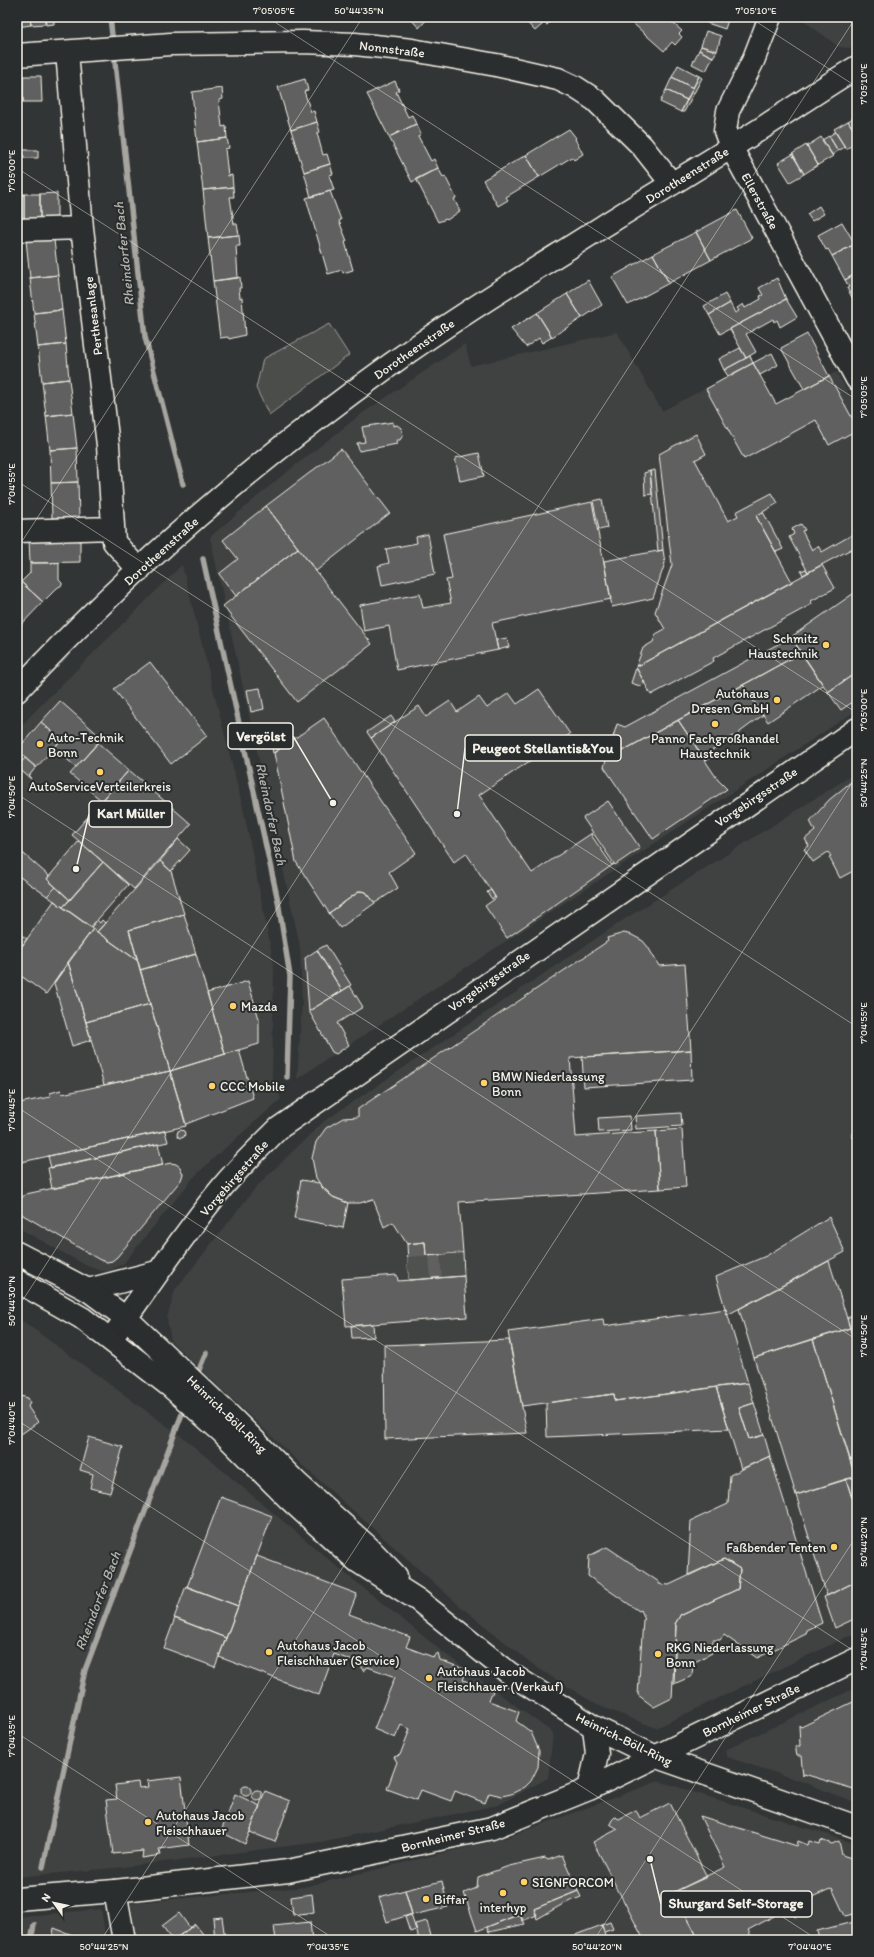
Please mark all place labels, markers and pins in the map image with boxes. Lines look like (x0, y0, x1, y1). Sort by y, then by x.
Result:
place label: Schmitz Haustechnik (748, 631, 818, 661)
marker: Schmitz Haustechnik (821, 640, 831, 650)
place label: Autohaus Dresen GmbH (691, 686, 769, 716)
marker: Autohaus Dresen GmbH (772, 695, 782, 705)
marker: Panno Fachgroßhandel Haustechnik (710, 719, 720, 729)
callout: Vergölst (228, 723, 293, 749)
place label: Auto-Technik Bonn (48, 730, 124, 760)
place label: Panno Fachgroßhandel Haustechnik (651, 731, 779, 761)
callout: Peugeot Stellantis&You (465, 735, 621, 761)
marker: Auto-Technik Bonn (35, 739, 45, 749)
marker: AutoServiceVerteilerkreis (95, 767, 105, 777)
place label: AutoServiceVerteilerkreis (29, 779, 171, 794)
callout: Karl Müller (89, 801, 172, 827)
place label: Mazda (241, 999, 278, 1014)
marker: Mazda (228, 1001, 238, 1011)
place label: BMW Niederlassung Bonn (492, 1069, 605, 1099)
marker: BMW Niederlassung Bonn (479, 1078, 489, 1088)
place label: CCC Mobile (220, 1079, 285, 1094)
marker: CCC Mobile (207, 1081, 217, 1091)
place label: Faßbender Tenten (726, 1540, 827, 1555)
marker: Faßbender Tenten (829, 1542, 839, 1552)
place label: Autohaus Jacob Fleischhauer (Service) (277, 1638, 399, 1668)
place label: RKG Niederlassung Bonn (666, 1640, 774, 1670)
marker: Autohaus Jacob Fleischhauer (Service) (264, 1647, 274, 1657)
marker: RKG Niederlassung Bonn (653, 1649, 663, 1659)
place label: Autohaus Jacob Fleischhauer (Verkauf) (437, 1664, 564, 1694)
marker: Autohaus Jacob Fleischhauer (Verkauf) (424, 1673, 434, 1683)
place label: Autohaus Jacob Fleischhauer (156, 1808, 245, 1838)
marker: Autohaus Jacob Fleischhauer (143, 1817, 153, 1827)
place label: SIGNFORCOM (532, 1875, 614, 1890)
marker: SIGNFORCOM (519, 1877, 529, 1887)
marker: interhyp (498, 1888, 508, 1898)
callout: Shurgard Self-Storage (661, 1891, 812, 1917)
place label: Biffar (434, 1892, 468, 1907)
marker: Biffar (421, 1894, 431, 1904)
place label: interhyp (480, 1900, 527, 1915)

